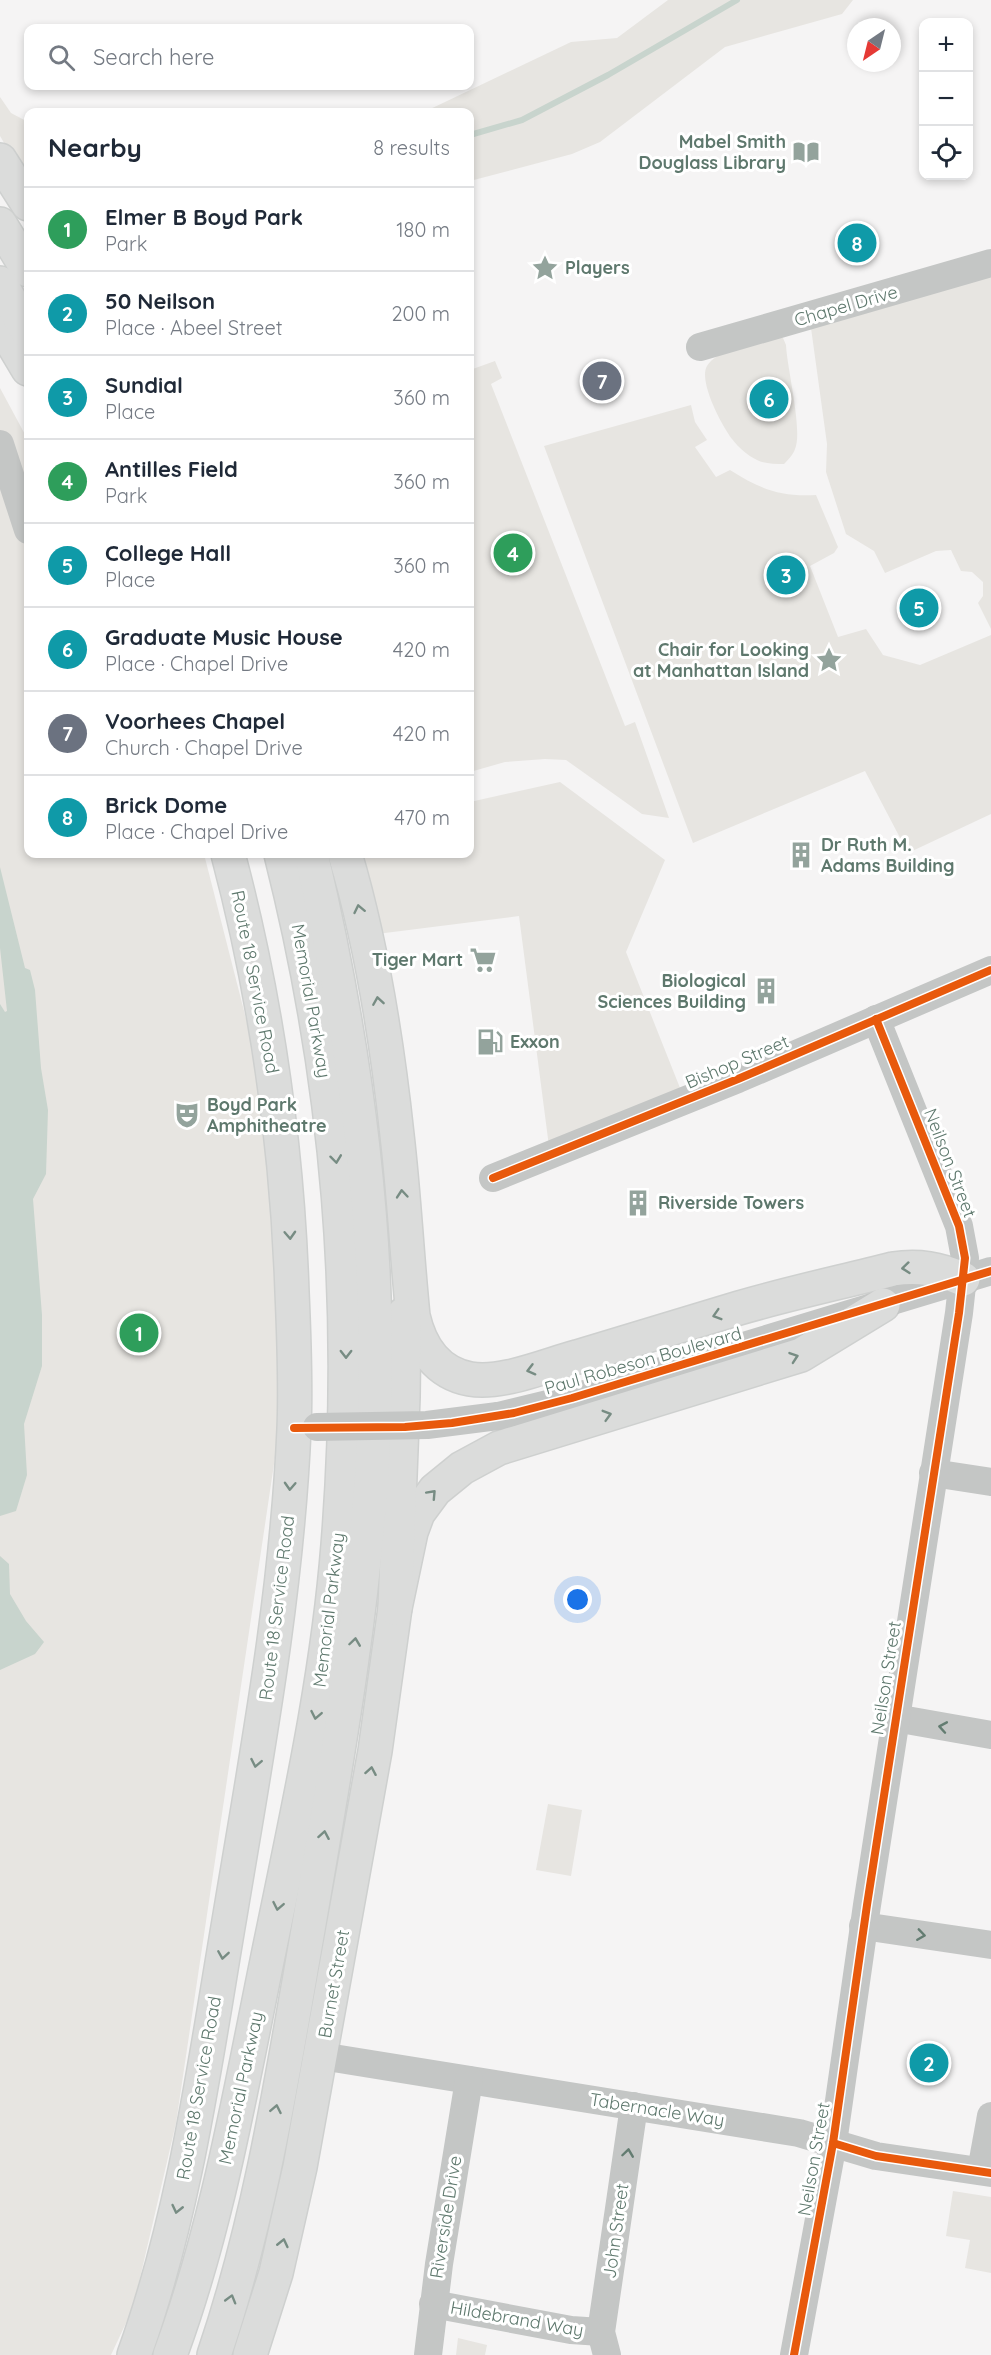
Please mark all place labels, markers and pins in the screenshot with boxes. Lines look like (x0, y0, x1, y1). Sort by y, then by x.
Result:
place label: Mabel Smith Douglass Library (638, 130, 786, 174)
library icon: Mabel Smith Douglass Library (791, 137, 821, 167)
pin: 8 (838, 220, 876, 266)
place icon: Players (530, 253, 560, 283)
place label: Players (565, 256, 630, 279)
pin: 7 (582, 358, 622, 404)
pin: 6 (750, 376, 788, 422)
pin: 4 (494, 530, 532, 576)
pin: 3 (766, 552, 806, 598)
pin: 5 (900, 586, 938, 630)
place label: Chair for Looking at Manhattan Island (633, 638, 809, 682)
place icon: Chair for Looking at Manhattan Island (814, 645, 844, 675)
place label: Dr Ruth M. Adams Building (821, 833, 954, 877)
building icon: Dr Ruth M. Adams Building (786, 840, 816, 870)
supermarket icon: Tiger Mart (468, 945, 498, 975)
place label: Tiger Mart (372, 948, 463, 971)
place label: Biological Sciences Building (598, 969, 746, 1013)
building icon: Biological Sciences Building (751, 976, 781, 1006)
fuel station icon: Exxon (475, 1027, 505, 1057)
place label: Exxon (510, 1030, 560, 1053)
place label: Boyd Park Amphitheatre (207, 1093, 327, 1137)
theatre icon: Boyd Park Amphitheatre (172, 1100, 202, 1130)
building icon: Riverside Towers (623, 1188, 653, 1218)
place label: Riverside Towers (658, 1191, 805, 1214)
pin: 1 (120, 1310, 158, 1356)
pin: 2 (910, 2040, 948, 2086)

